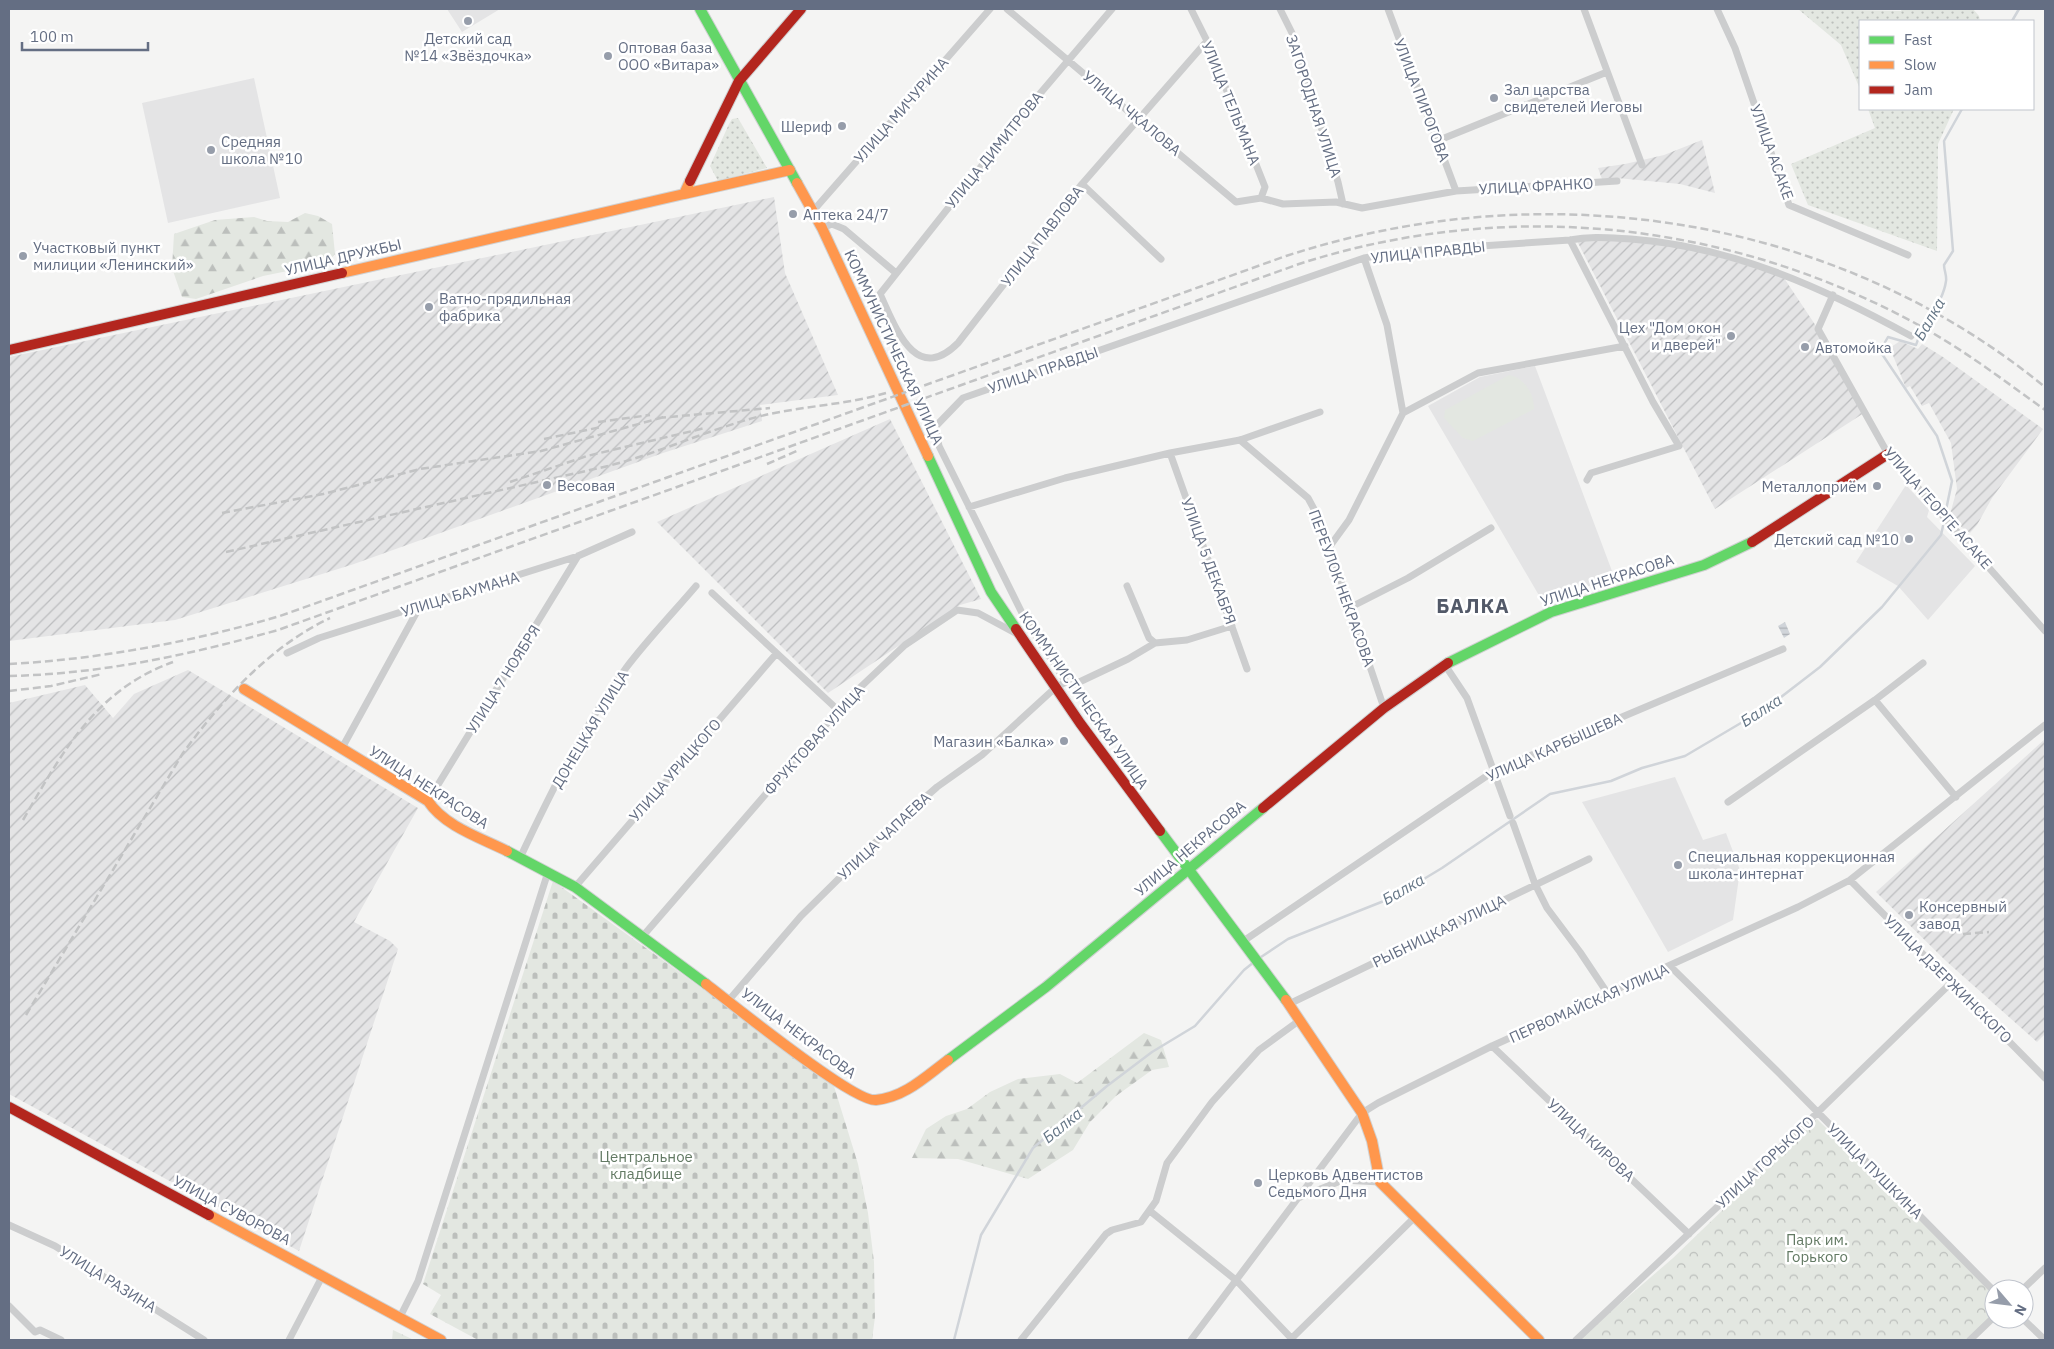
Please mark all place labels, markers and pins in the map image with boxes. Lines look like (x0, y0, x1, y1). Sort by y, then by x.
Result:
marker: Детский сад №14 «Звёздочка» (462, 15, 474, 27)
place label: Детский сад №14 «Звёздочка» (405, 29, 532, 65)
place label: Оптовая база ООО «Витара» (618, 38, 719, 74)
marker: Оптовая база ООО «Витара» (602, 50, 614, 62)
place label: Зал царства свидетелей Иеговы (1504, 80, 1643, 116)
marker: Зал царства свидетелей Иеговы (1488, 92, 1500, 104)
place label: Шериф (781, 117, 832, 136)
marker: Шериф (836, 120, 848, 132)
place label: Средняя школа №10 (221, 132, 303, 168)
marker: Средняя школа №10 (205, 144, 217, 156)
place label: Аптека 24/7 (803, 205, 889, 224)
marker: Аптека 24/7 (787, 208, 799, 220)
place label: Участковый пункт милиции «Ленинский» (33, 238, 194, 274)
marker: Участковый пункт милиции «Ленинский» (17, 250, 29, 262)
place label: Ватно-прядильная фабрика (439, 289, 571, 325)
marker: Ватно-прядильная фабрика (423, 301, 435, 313)
place label: Цех "Дом окон и дверей" (1619, 318, 1721, 354)
marker: Цех "Дом окон и дверей" (1725, 330, 1737, 342)
place label: Автомойка (1815, 338, 1892, 357)
marker: Автомойка (1799, 341, 1811, 353)
place label: Весовая (557, 476, 615, 495)
place label: Металлоприём (1762, 477, 1867, 496)
marker: Весовая (541, 479, 553, 491)
marker: Металлоприём (1871, 480, 1883, 492)
place label: Детский сад №10 (1774, 530, 1899, 549)
marker: Детский сад №10 (1903, 533, 1915, 545)
place label: Магазин «Балка» (933, 732, 1054, 751)
marker: Магазин «Балка» (1058, 735, 1070, 747)
place label: Специальная коррекционная школа-интернат (1688, 847, 1895, 883)
marker: Специальная коррекционная школа-интернат (1672, 859, 1684, 871)
place label: Консервный завод (1919, 897, 2007, 933)
marker: Консервный завод (1903, 909, 1915, 921)
place label: Церковь Адвентистов Седьмого Дня (1268, 1165, 1423, 1201)
marker: Церковь Адвентистов Седьмого Дня (1252, 1177, 1264, 1189)

